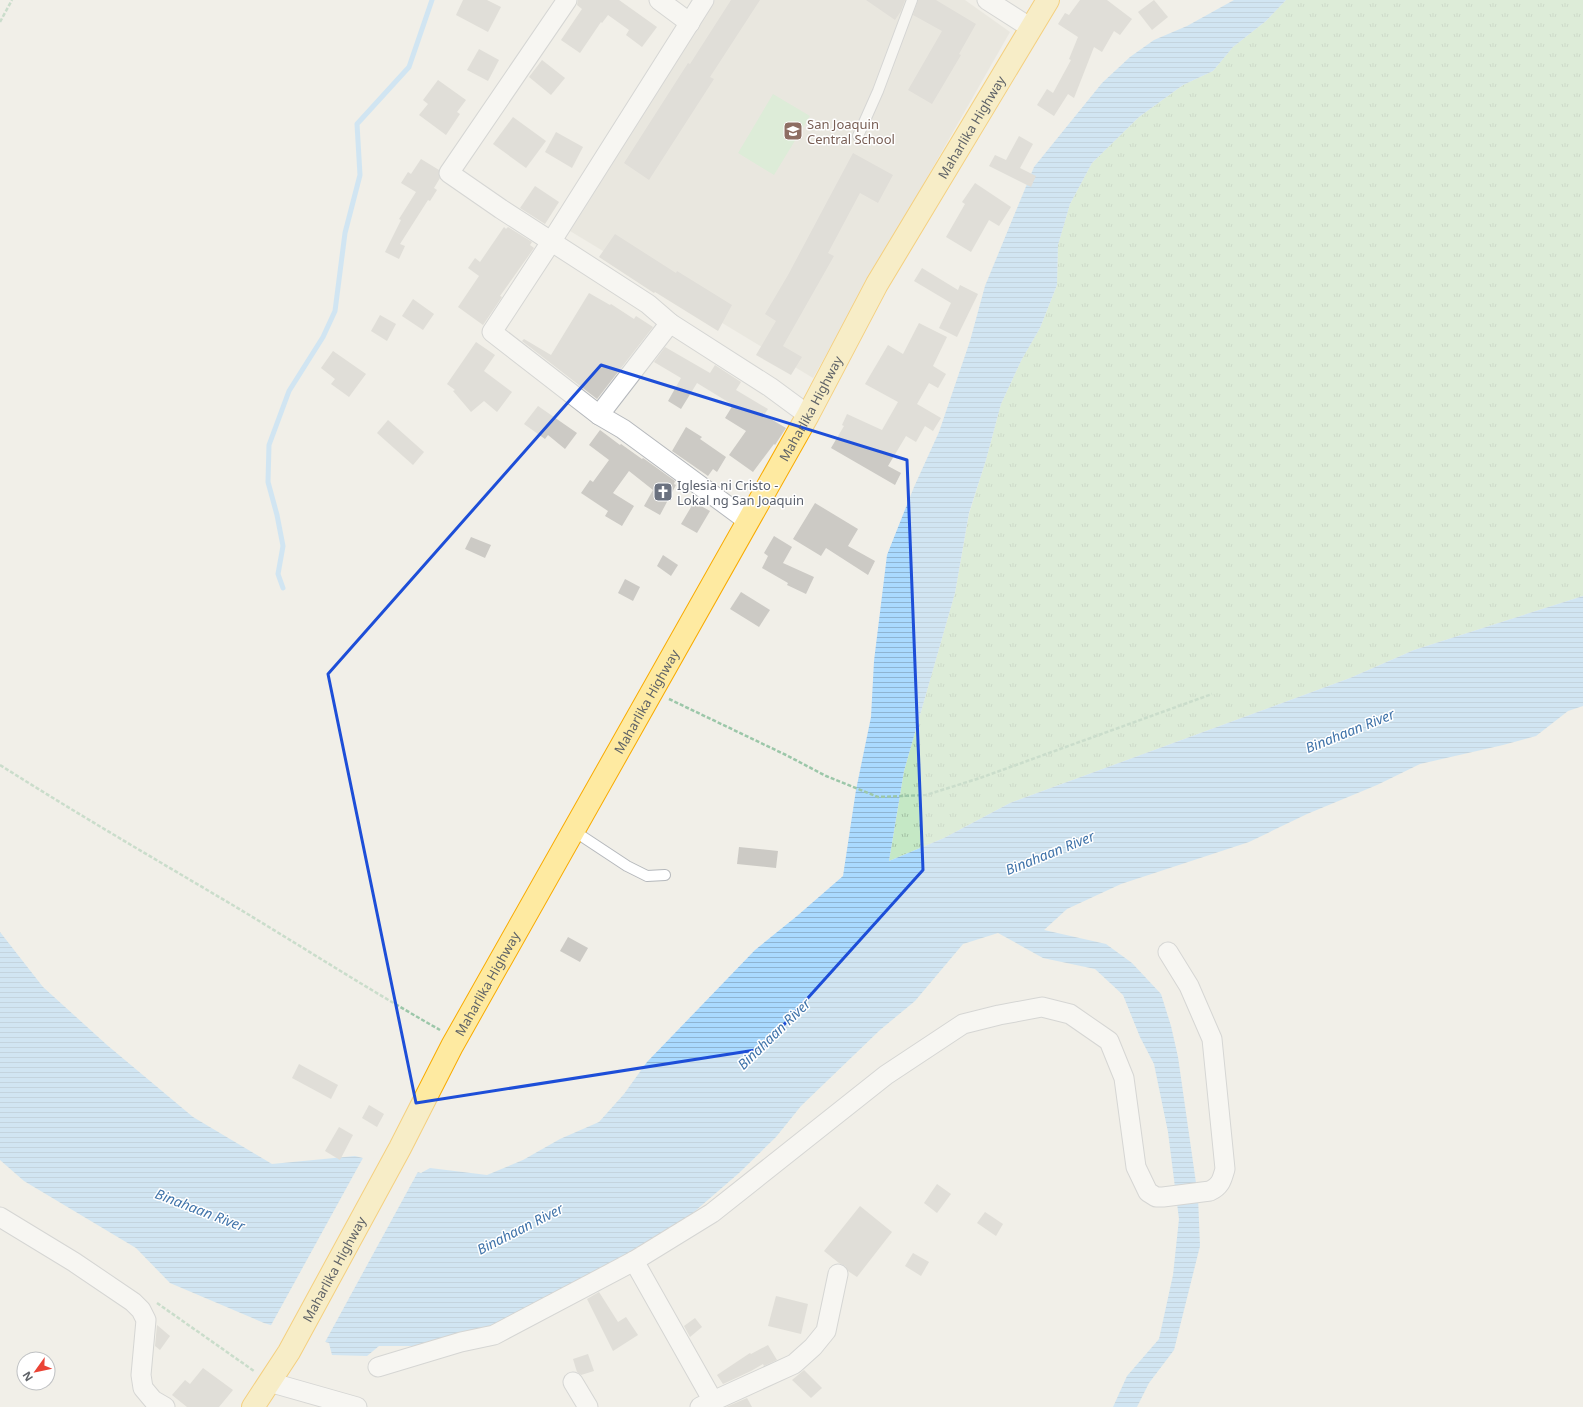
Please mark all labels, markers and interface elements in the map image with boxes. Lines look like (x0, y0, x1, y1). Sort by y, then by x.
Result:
street label: Maharlika Highway (933, 72, 1010, 182)
place label: San Joaquin Central School (807, 115, 895, 148)
school or university icon: San Joaquin Central School (782, 120, 804, 142)
street label: Maharlika Highway (775, 352, 847, 464)
place label: Iglesia ni Cristo - Lokal ng San Joaquin (677, 476, 804, 509)
church icon: Iglesia ni Cristo - Lokal ng San Joaquin (652, 481, 674, 503)
street label: Maharlika Highway (610, 646, 683, 757)
water label: Binahaan River (1302, 704, 1398, 757)
water label: Binahaan River (1002, 826, 1098, 879)
street label: Maharlika Highway (450, 928, 524, 1039)
water label: Binahaan River (733, 994, 815, 1073)
water label: Binahaan River (153, 1184, 248, 1235)
water label: Binahaan River (473, 1198, 567, 1258)
street label: Maharlika Highway (298, 1213, 370, 1325)
north arrow (16, 1351, 56, 1391)
text: N (18, 1369, 36, 1385)

